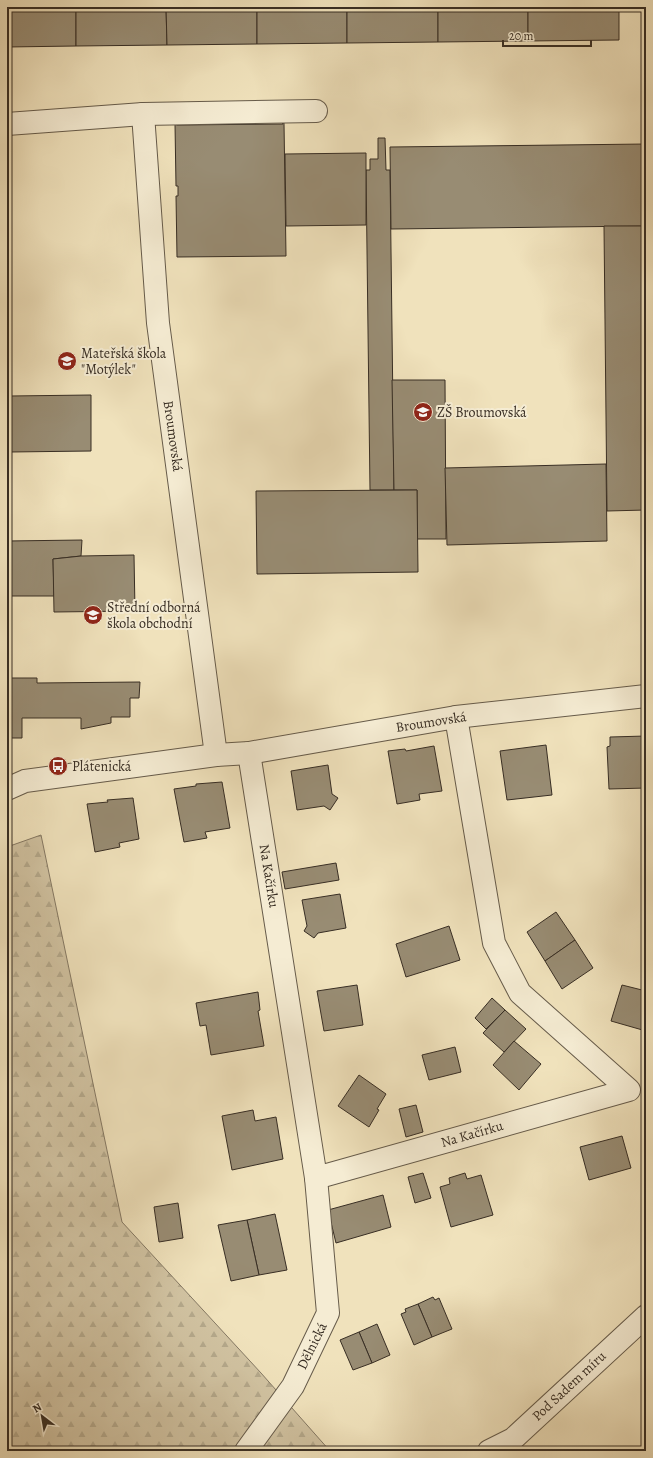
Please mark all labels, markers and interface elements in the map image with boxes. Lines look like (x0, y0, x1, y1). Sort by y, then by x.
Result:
scale bar (503, 22, 591, 48)
text: 20 m (509, 28, 533, 44)
place label: Mateřská škola "Motýlek" (81, 344, 167, 379)
school or university icon: Mateřská škola "Motýlek" (56, 350, 78, 372)
street label: Broumovská (159, 399, 187, 473)
school or university icon: ZŠ Broumovská (412, 401, 434, 423)
place label: ZŠ Broumovská (437, 403, 527, 422)
place label: Střední odborná škola obchodní (107, 598, 201, 633)
school or university icon: Střední odborná škola obchodní (82, 604, 104, 626)
street label: Broumovská (394, 707, 468, 737)
bus stop icon: Plátenická (47, 755, 69, 777)
place label: Plátenická (72, 757, 132, 776)
street label: Na Kačírku (255, 843, 283, 910)
street label: Na Kačírku (439, 1116, 506, 1152)
street label: Dělnická (292, 1319, 332, 1373)
street label: Pod Sadem míru (528, 1346, 610, 1425)
north arrow (22, 1396, 62, 1436)
text: N (30, 1399, 44, 1416)

